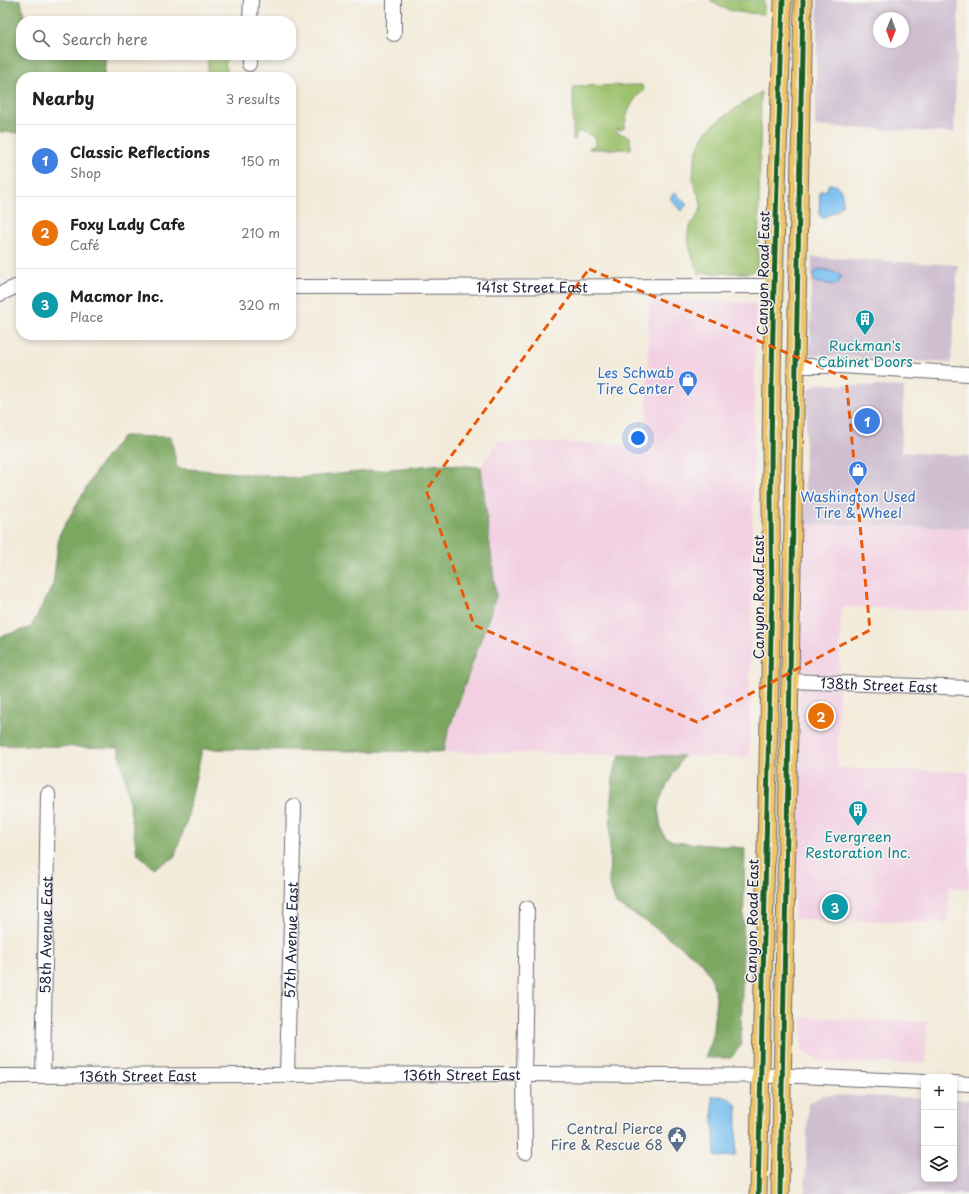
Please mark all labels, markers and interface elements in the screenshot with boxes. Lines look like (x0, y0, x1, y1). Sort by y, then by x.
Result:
north arrow (873, 12, 909, 48)
search box (16, 16, 296, 60)
icon: search (30, 27, 52, 49)
text: Search here (62, 27, 148, 50)
text: Nearby (32, 85, 94, 111)
text: 3 results (226, 89, 280, 108)
text: Classic Reflections (70, 140, 210, 163)
text: 1 (42, 151, 48, 170)
text: 150 m (241, 151, 280, 170)
text: Shop (70, 163, 101, 182)
street label: Canyon Road East (751, 210, 775, 336)
text: Foxy Lady Cafe (70, 212, 185, 235)
text: 2 (40, 223, 50, 242)
text: 210 m (241, 223, 280, 242)
text: Café (70, 235, 99, 254)
street label: 141st Street East (476, 276, 588, 297)
text: Macmor Inc. (70, 284, 164, 307)
text: 3 (41, 295, 49, 314)
text: 320 m (238, 295, 280, 314)
text: Place (70, 307, 103, 326)
building icon: Ruckman's Cabinet Doors (854, 308, 876, 336)
place label: Ruckman's Cabinet Doors (817, 335, 913, 372)
place label: Les Schwab Tire Center (596, 362, 674, 399)
shop icon: Les Schwab Tire Center (677, 369, 699, 397)
pin: 1 (854, 406, 880, 436)
your location (628, 428, 648, 448)
shop icon: Washington Used Tire & Wheel (847, 459, 869, 487)
place label: Washington Used Tire & Wheel (800, 486, 916, 523)
street label: Canyon Road East (748, 534, 769, 659)
street label: 138th Street East (820, 672, 938, 697)
pin: 2 (808, 701, 834, 731)
building icon: Evergreen Restoration Inc. (847, 799, 869, 827)
place label: Evergreen Restoration Inc. (805, 826, 911, 863)
street label: Canyon Road East (740, 858, 764, 984)
street label: 58th Avenue East (34, 876, 57, 994)
street label: 57th Avenue East (278, 881, 303, 999)
pin: 3 (822, 892, 848, 922)
street label: 136th Street East (403, 1064, 521, 1085)
street label: 136th Street East (79, 1065, 197, 1086)
map controls (921, 1074, 957, 1182)
button: + (921, 1074, 957, 1110)
button: − (921, 1110, 957, 1146)
place label: Central Pierce Fire & Rescue 68 (550, 1118, 663, 1155)
public building icon: Central Pierce Fire & Rescue 68 (666, 1125, 688, 1153)
button: layers (921, 1146, 957, 1182)

